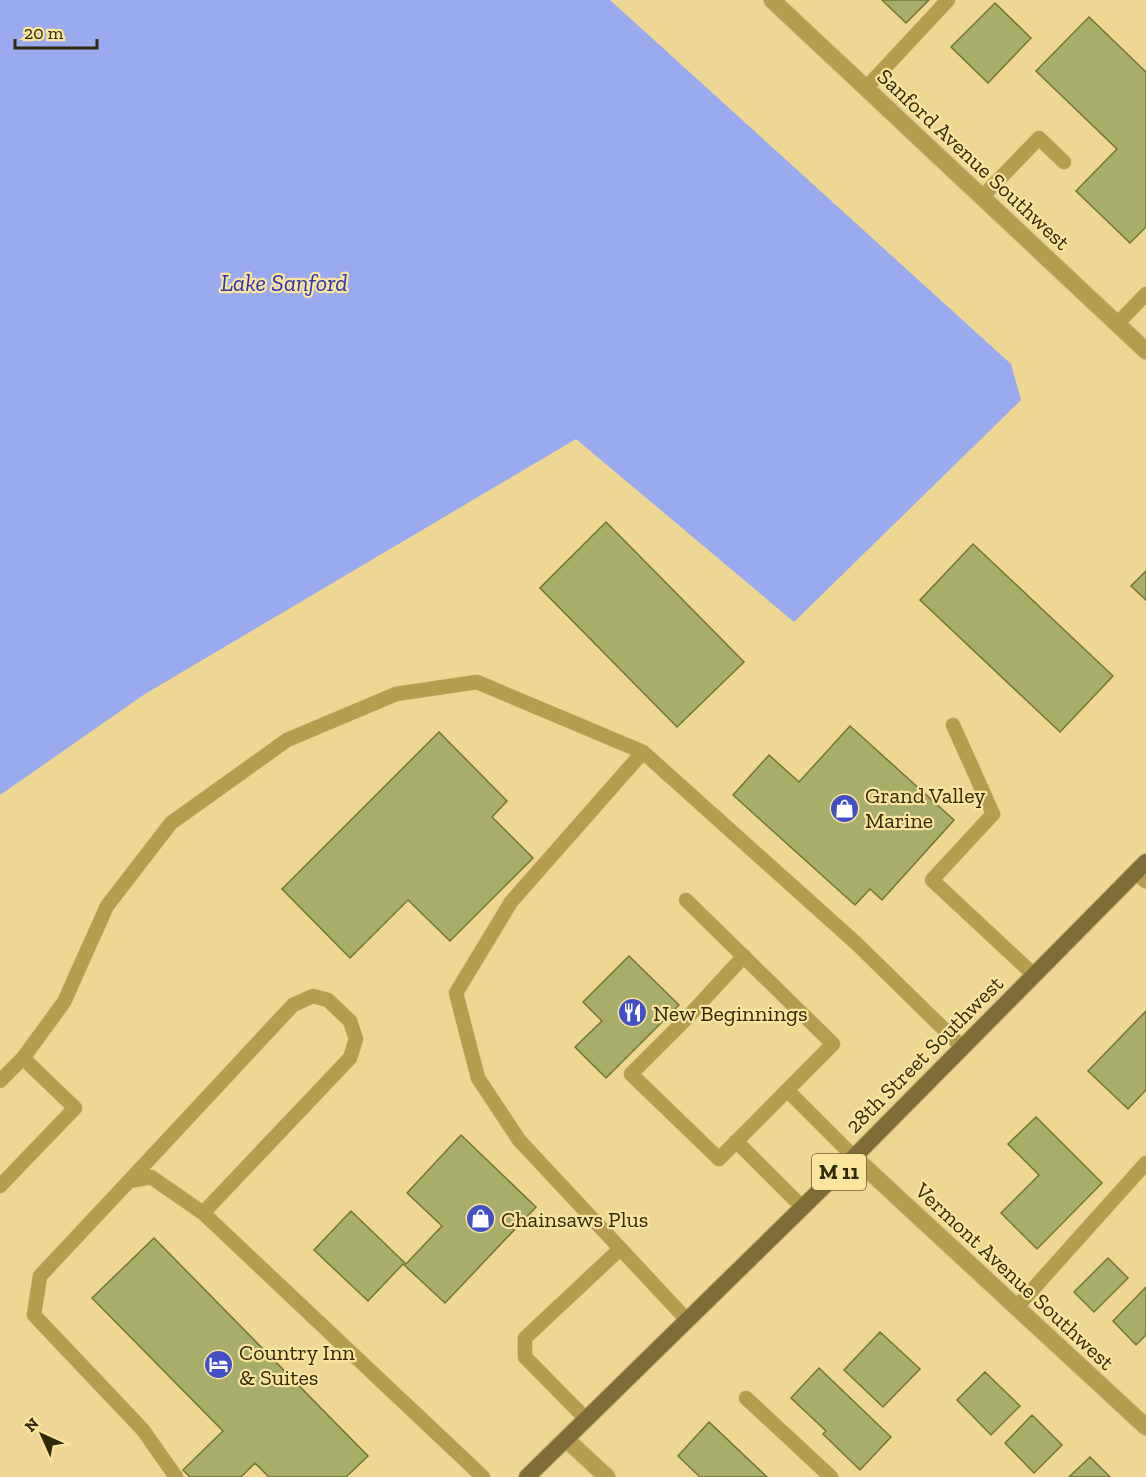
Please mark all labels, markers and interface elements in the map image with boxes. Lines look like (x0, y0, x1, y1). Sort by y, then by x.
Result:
scale bar (15, 12, 98, 50)
text: 20 m (24, 22, 64, 44)
street label: Sanford Avenue Southwest (872, 63, 1076, 256)
water label: Lake Sanford (220, 268, 348, 297)
place label: Grand Valley Marine (865, 782, 986, 834)
shop icon: Grand Valley Marine (828, 792, 860, 824)
street label: 28th Street Southwest (840, 969, 1009, 1139)
restaurant icon: New Beginnings (616, 997, 648, 1029)
place label: New Beginnings (653, 1000, 808, 1027)
road number: M 11 (812, 1154, 866, 1190)
street label: Vermont Avenue Southwest (909, 1176, 1121, 1376)
shop icon: Chainsaws Plus (464, 1203, 496, 1235)
place label: Chainsaws Plus (501, 1206, 648, 1233)
place label: Country Inn & Suites (239, 1339, 355, 1391)
hotel icon: Country Inn & Suites (202, 1349, 234, 1381)
north arrow (12, 1405, 72, 1465)
text: N (21, 1414, 43, 1436)

